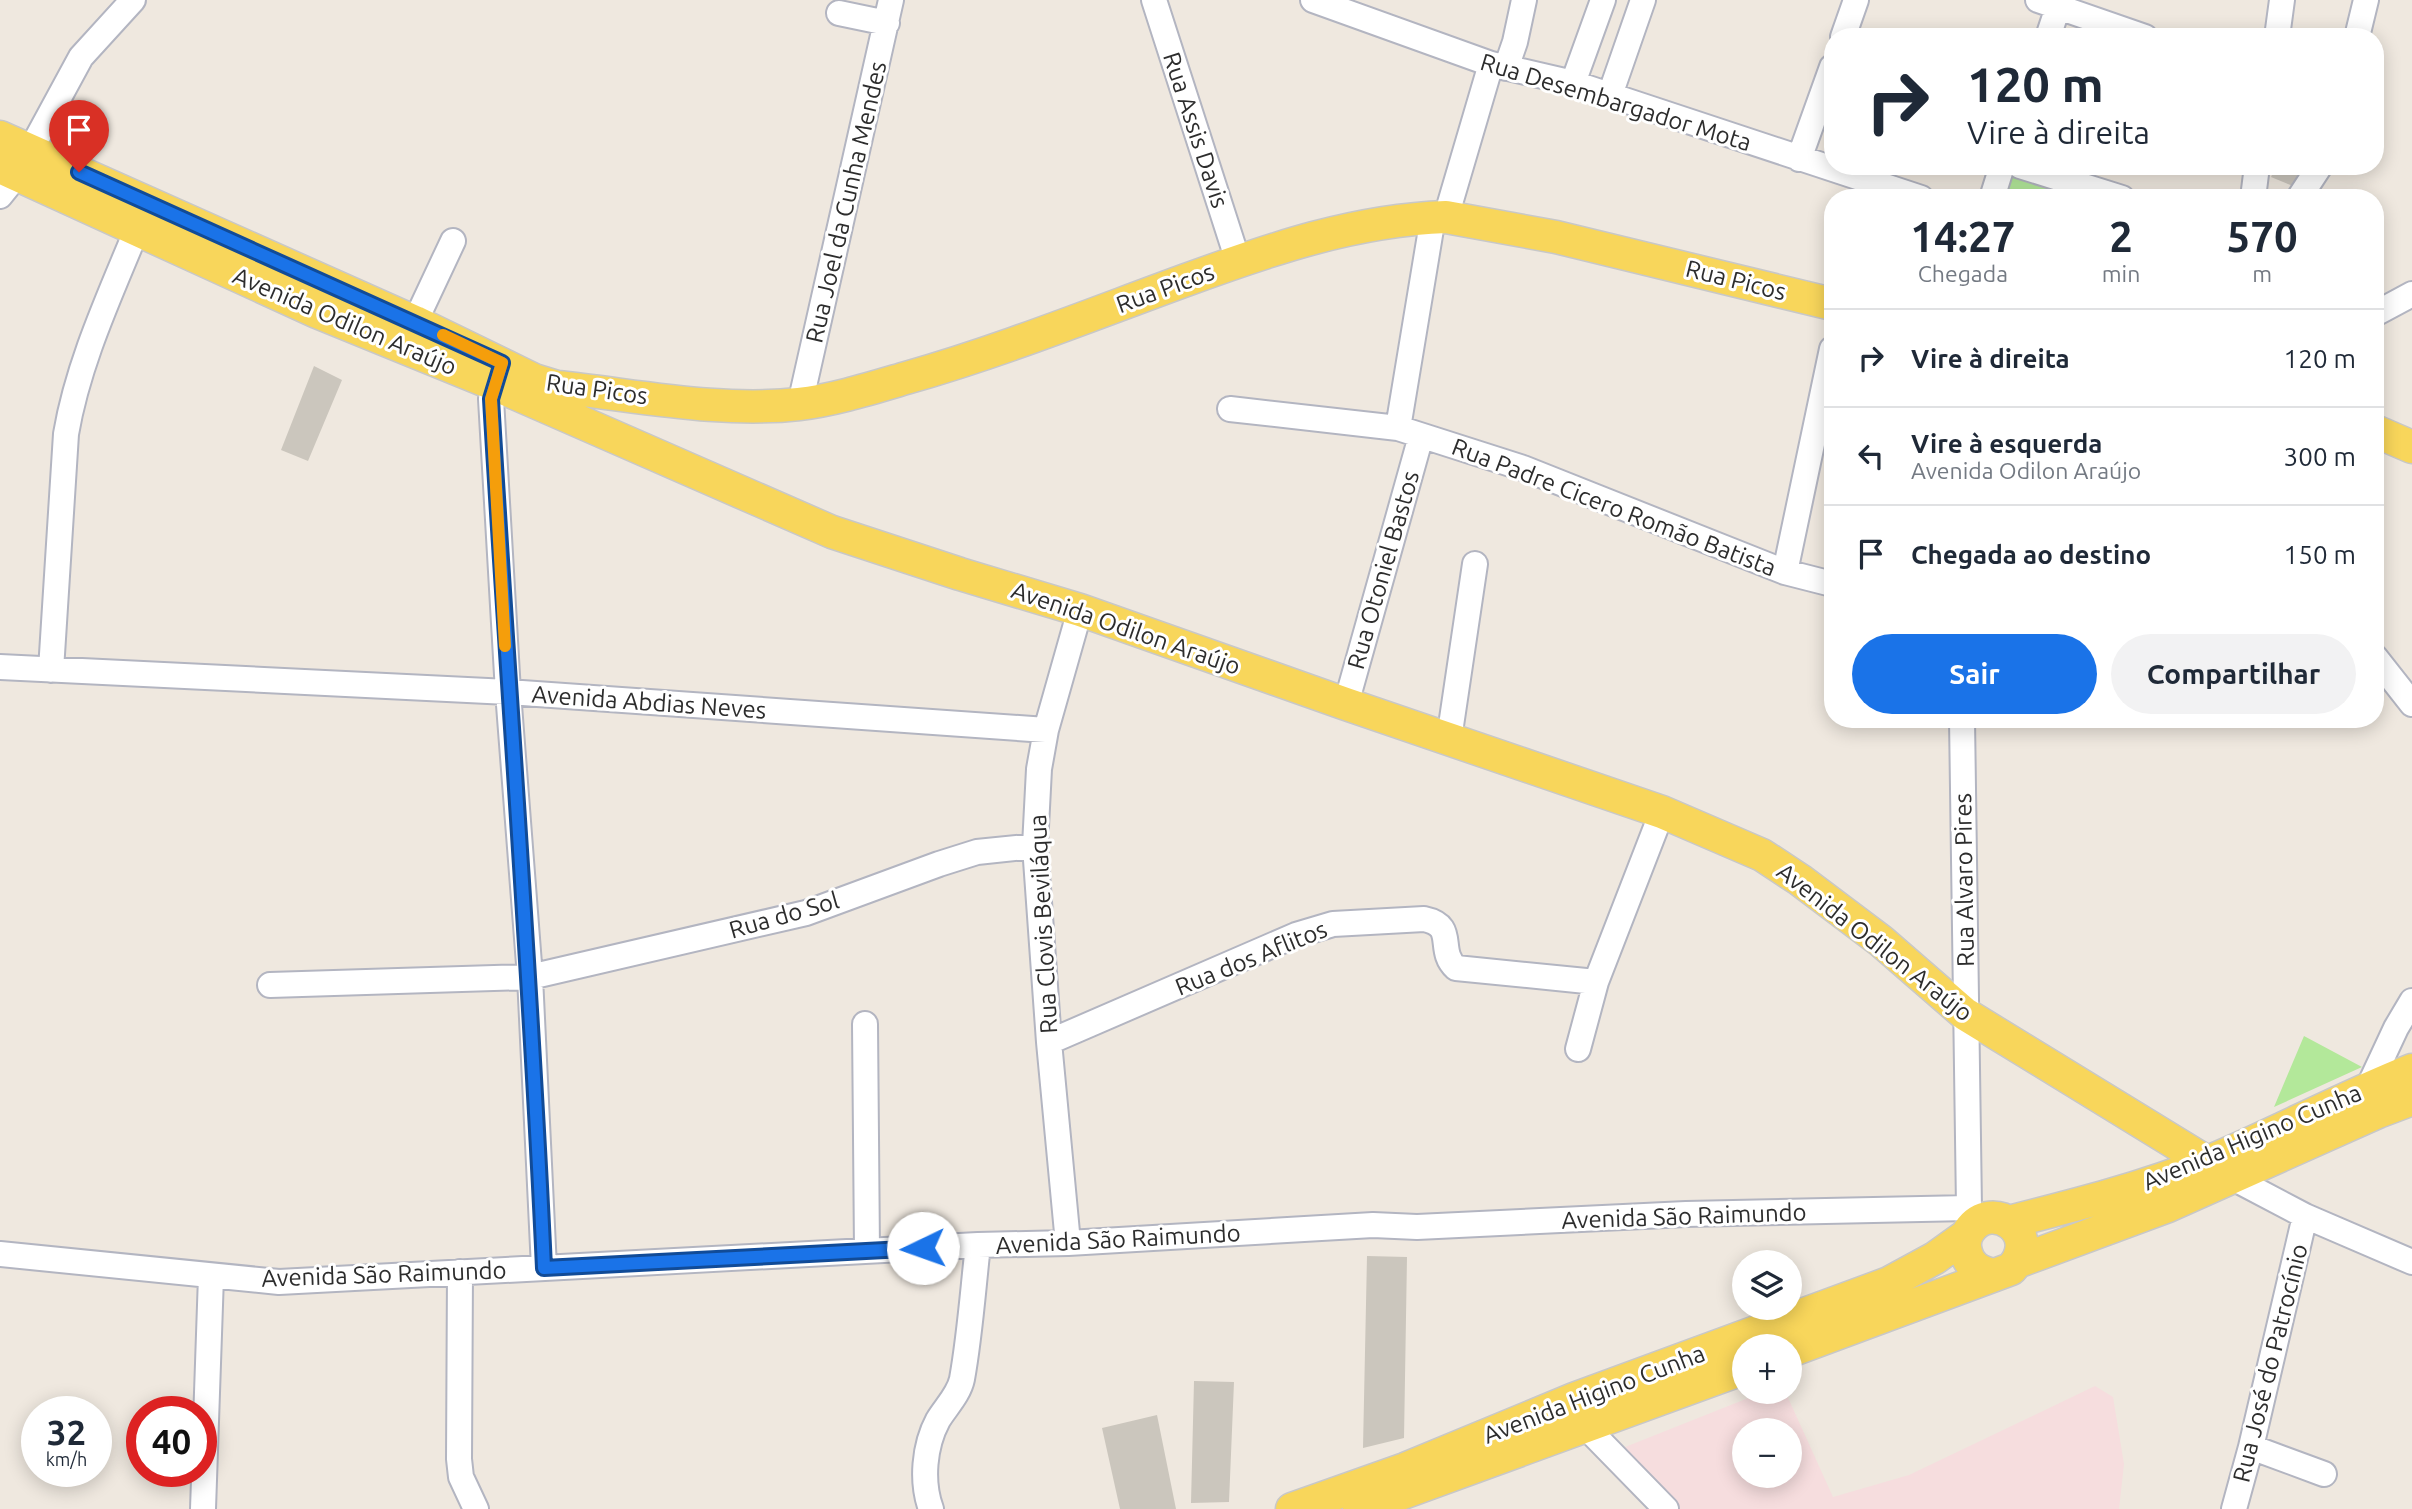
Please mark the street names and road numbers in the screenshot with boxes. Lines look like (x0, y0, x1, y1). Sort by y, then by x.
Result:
street label: Rua Desembargador Mota (1477, 48, 1755, 156)
street label: Rua Assis Davis (1158, 49, 1234, 211)
street label: Rua Joel da Cunha Mendes (800, 59, 892, 345)
street label: Rua Picos (1683, 255, 1789, 305)
street label: Rua Picos (1112, 258, 1218, 318)
street label: Avenida Odilon Araújo (229, 262, 461, 380)
street label: Rua Picos (545, 369, 649, 409)
street label: Rua Padre Cicero Romão Batista (1448, 433, 1780, 581)
street label: Rua Otoniel Bastos (1342, 468, 1424, 672)
street label: Avenida Odilon Araújo (1008, 576, 1244, 680)
street label: Avenida Abdias Neves (531, 680, 767, 724)
street label: Rua Alvaro Pires (1949, 793, 1979, 967)
street label: Rua Clovis Beviláqua (1024, 814, 1062, 1034)
street label: Avenida Odilon Araújo (1772, 857, 1978, 1027)
street label: Rua do Sol (726, 886, 842, 944)
street label: Rua dos Aflitos (1171, 915, 1331, 1001)
street label: Avenida Higino Cunha (2139, 1079, 2365, 1195)
street label: Avenida São Raimundo (1561, 1198, 1807, 1234)
street label: Avenida São Raimundo (995, 1219, 1241, 1259)
street label: Rua José do Patrocínio (2227, 1241, 2313, 1485)
street label: Avenida São Raimundo (261, 1256, 507, 1292)
street label: Avenida Higino Cunha (1479, 1339, 1709, 1449)

